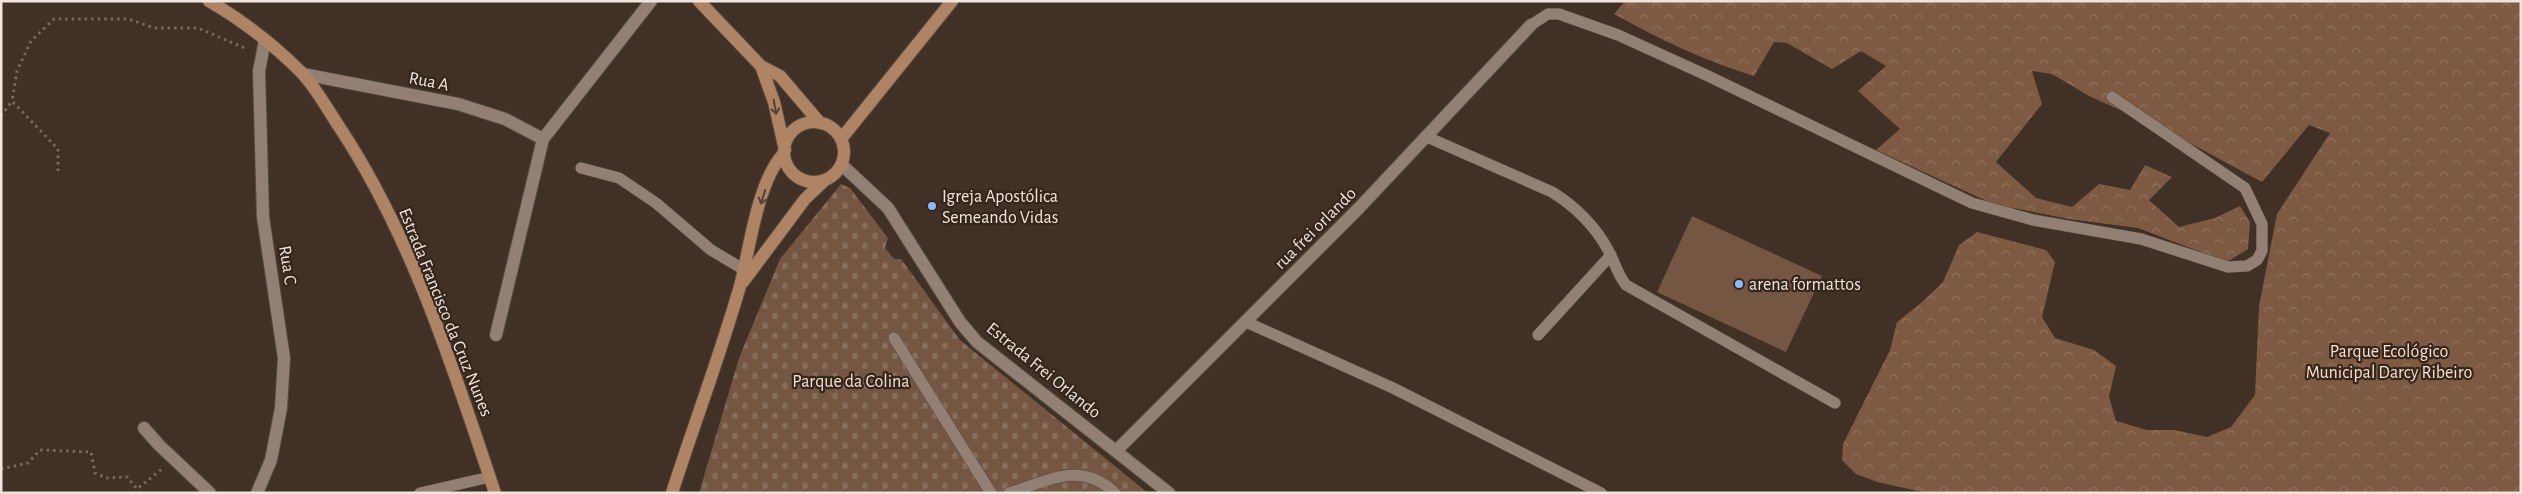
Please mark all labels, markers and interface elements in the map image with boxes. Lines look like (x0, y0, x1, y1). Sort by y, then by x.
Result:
street label: Rua A (407, 69, 451, 95)
one-way arrow (770, 99, 780, 115)
street label: rua frei orlando (1271, 184, 1360, 273)
one-way arrow (758, 188, 767, 204)
place label: Igreja Apostólica Semeando Vidas (942, 188, 1059, 227)
marker: Igreja Apostólica Semeando Vidas (926, 200, 938, 212)
street label: Estrada Francisco da Cruz Nunes (395, 206, 495, 419)
street label: Rua C (275, 244, 299, 286)
place label: arena formattos (1749, 276, 1861, 294)
marker: arena formattos (1733, 278, 1745, 290)
street label: Estrada Frei Orlando (983, 319, 1104, 422)
park label: Parque Ecológico Municipal Darcy Ribeiro (2306, 343, 2473, 382)
park label: Parque da Colina (792, 373, 910, 391)

